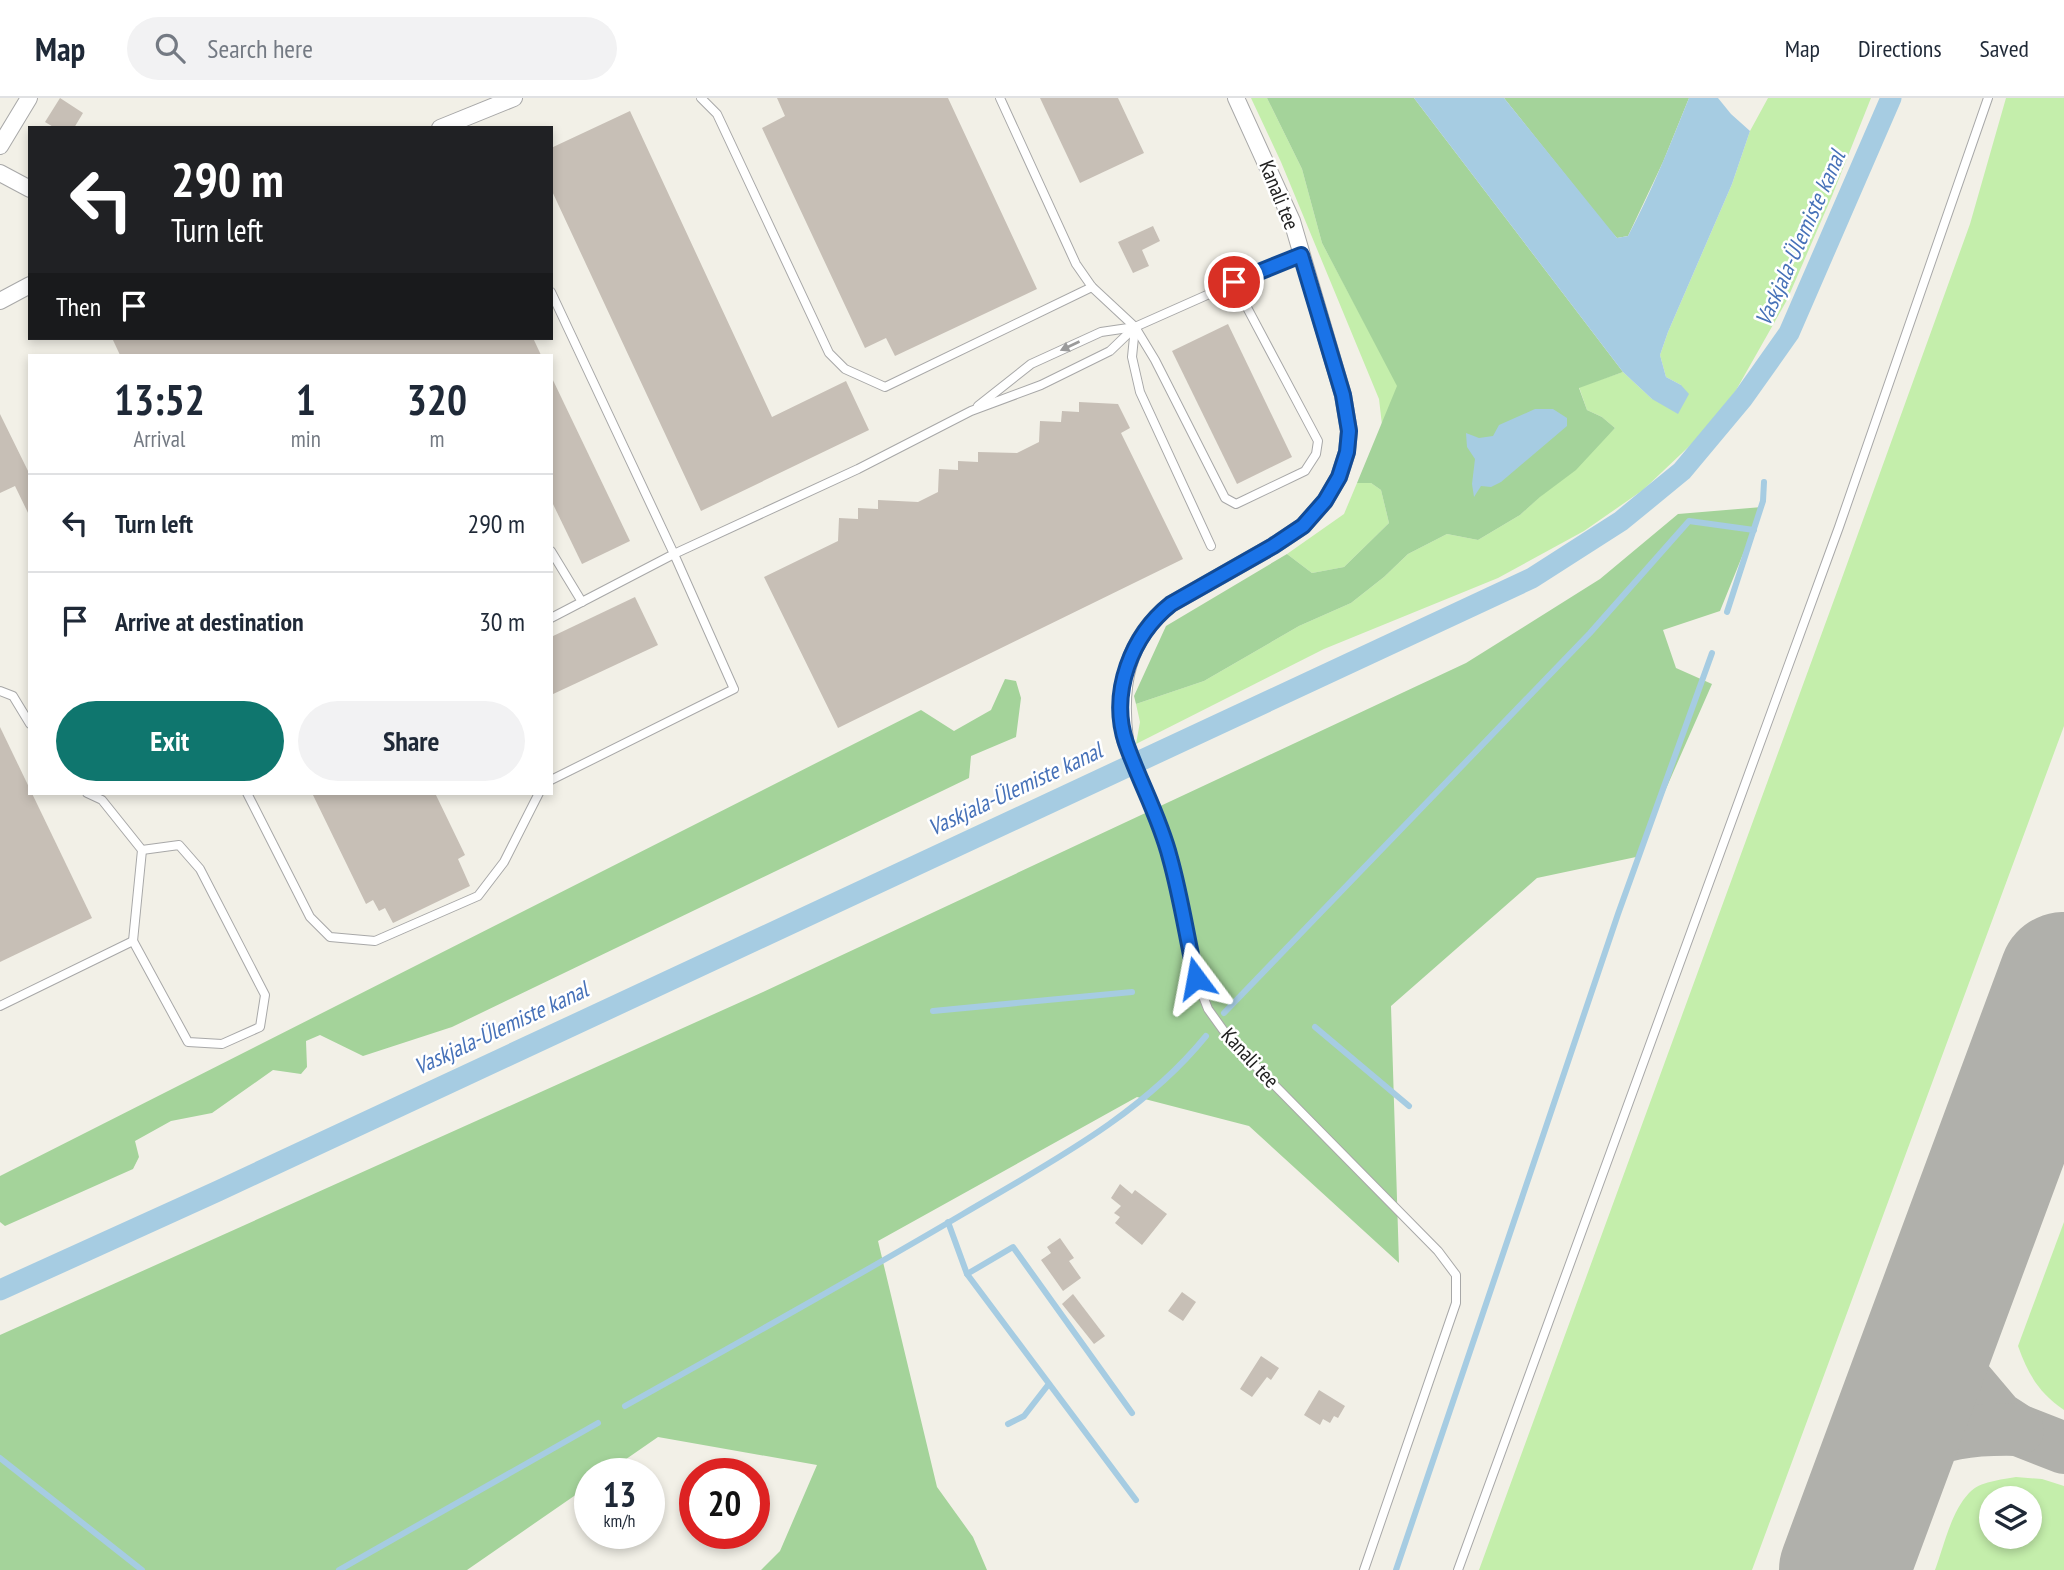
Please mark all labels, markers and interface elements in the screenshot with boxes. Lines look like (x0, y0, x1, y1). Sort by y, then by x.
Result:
search box (127, 17, 617, 80)
text: Map (35, 27, 85, 70)
icon: search (151, 29, 189, 67)
text: Search here (207, 32, 313, 65)
text: Map (1785, 33, 1820, 64)
text: Directions (1858, 33, 1942, 64)
text: Saved (1980, 33, 2029, 64)
water label: Vaskjala-Ülemiste kanal (1748, 143, 1852, 330)
text: 290 m (171, 147, 284, 211)
icon: left (56, 154, 147, 245)
street label: Kanali tee (1253, 156, 1306, 234)
text: Turn left (171, 209, 263, 251)
pin (1204, 252, 1264, 312)
icon: arrive (1215, 263, 1253, 301)
icon: arrive (115, 287, 153, 325)
text: Then (56, 290, 101, 323)
one-way arrow (1060, 340, 1080, 352)
text: 13:52 (114, 372, 205, 427)
text: 1 (296, 372, 316, 427)
text: 320 (407, 372, 467, 427)
text: Arrival (133, 424, 185, 453)
text: min (291, 424, 321, 453)
text: m (429, 424, 444, 453)
icon: left (56, 504, 94, 542)
text: Turn left (115, 507, 193, 540)
text: 290 m (467, 507, 525, 540)
icon: arrive (56, 602, 94, 640)
text: Arrive at destination (115, 605, 304, 638)
text: 30 m (479, 605, 525, 638)
button: Exit (56, 701, 284, 781)
button: Share (298, 701, 525, 781)
water label: Vaskjala-Ülemiste kanal (923, 734, 1109, 842)
position arrow (1159, 941, 1233, 1015)
water label: Vaskjala-Ülemiste kanal (409, 973, 595, 1081)
street label: Kanali tee (1216, 1022, 1285, 1093)
speed limit sign: 20 (679, 1458, 770, 1549)
text: 13 (603, 1471, 636, 1517)
map controls (1979, 1486, 2042, 1549)
button: layers (1979, 1486, 2042, 1549)
text: km/h (604, 1509, 635, 1532)

